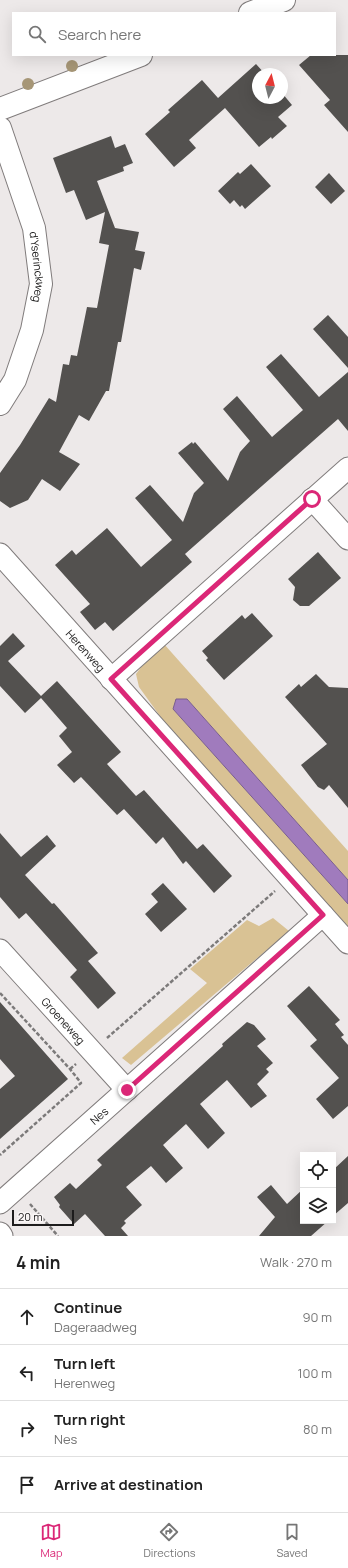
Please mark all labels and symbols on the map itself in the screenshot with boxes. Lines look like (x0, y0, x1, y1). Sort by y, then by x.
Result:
north arrow (252, 68, 288, 104)
street label: d'Yserinckweg (27, 230, 49, 304)
route start (303, 490, 321, 508)
street label: Herenweg (63, 626, 109, 674)
street label: Groeneweg (39, 994, 89, 1047)
route end (118, 1081, 136, 1099)
street label: Nes (86, 1103, 111, 1127)
scale bar (12, 1208, 74, 1227)

